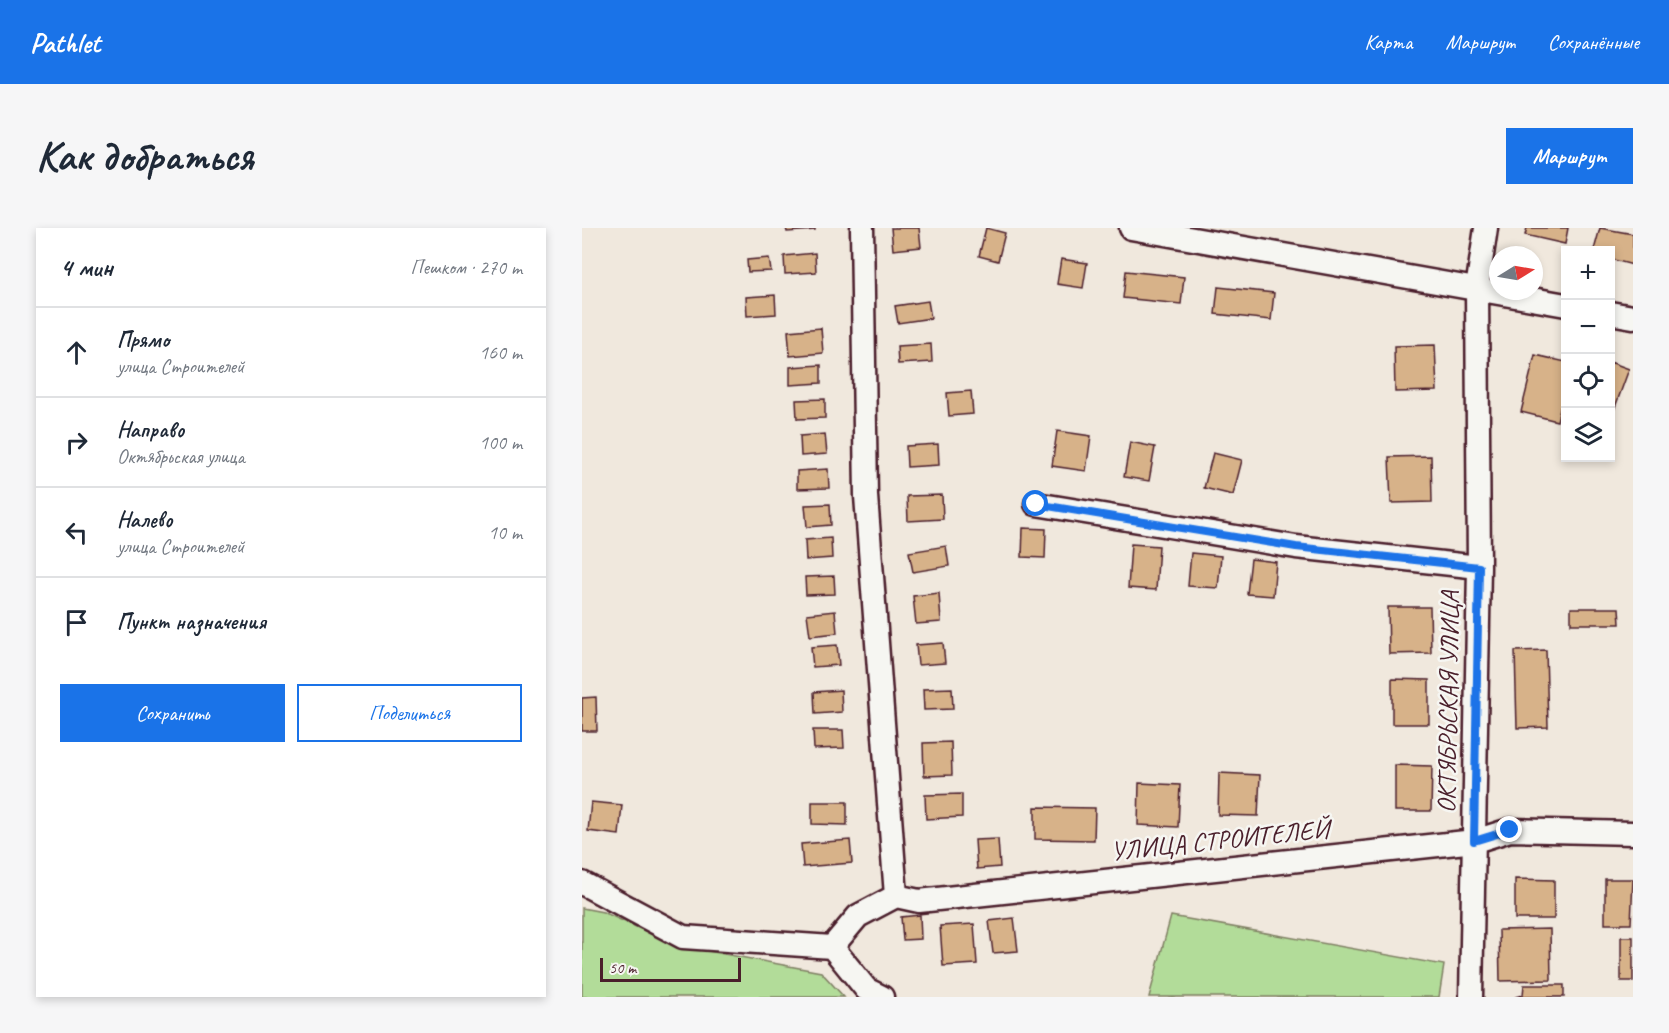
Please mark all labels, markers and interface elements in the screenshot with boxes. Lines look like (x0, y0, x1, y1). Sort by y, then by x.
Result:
text: Pathlet (30, 25, 100, 60)
text: Карта (1364, 29, 1413, 55)
text: Маршрут (1446, 29, 1515, 55)
text: Сохранённые (1548, 29, 1639, 55)
button: Маршрут (1506, 128, 1633, 184)
text: Как добраться (36, 130, 253, 183)
north arrow (1489, 246, 1543, 300)
map controls (1561, 246, 1615, 462)
button: + (1561, 246, 1615, 300)
text: 4 мин (60, 251, 113, 284)
text: Пешком · 270 m (410, 255, 522, 280)
button: − (1561, 300, 1615, 354)
text: Прямо (117, 326, 169, 354)
icon: ahead (60, 336, 93, 369)
text: 160 m (479, 340, 522, 365)
text: улица Строителей (117, 354, 244, 379)
button: locate (1561, 354, 1615, 408)
button: layers (1561, 408, 1615, 462)
text: Направо (117, 416, 184, 444)
icon: right (60, 426, 93, 459)
text: 100 m (479, 430, 522, 455)
text: Октябрьская улица (117, 444, 245, 469)
route start (1022, 490, 1048, 516)
text: Налево (117, 506, 173, 534)
icon: left (60, 516, 93, 549)
text: 10 m (488, 520, 522, 545)
text: улица Строителей (117, 534, 244, 559)
street label: ОКТЯБРЬСКАЯ УЛИЦА (1430, 589, 1466, 813)
icon: arrive (60, 606, 93, 639)
text: Пункт назначения (117, 608, 266, 636)
button: Сохранить (60, 684, 285, 742)
button: Поделиться (297, 684, 522, 742)
street label: УЛИЦА СТРОИТЕЛЕЙ (1109, 812, 1335, 868)
route end (1496, 816, 1522, 842)
scale bar (600, 955, 741, 982)
text: 50 m (609, 958, 636, 978)

